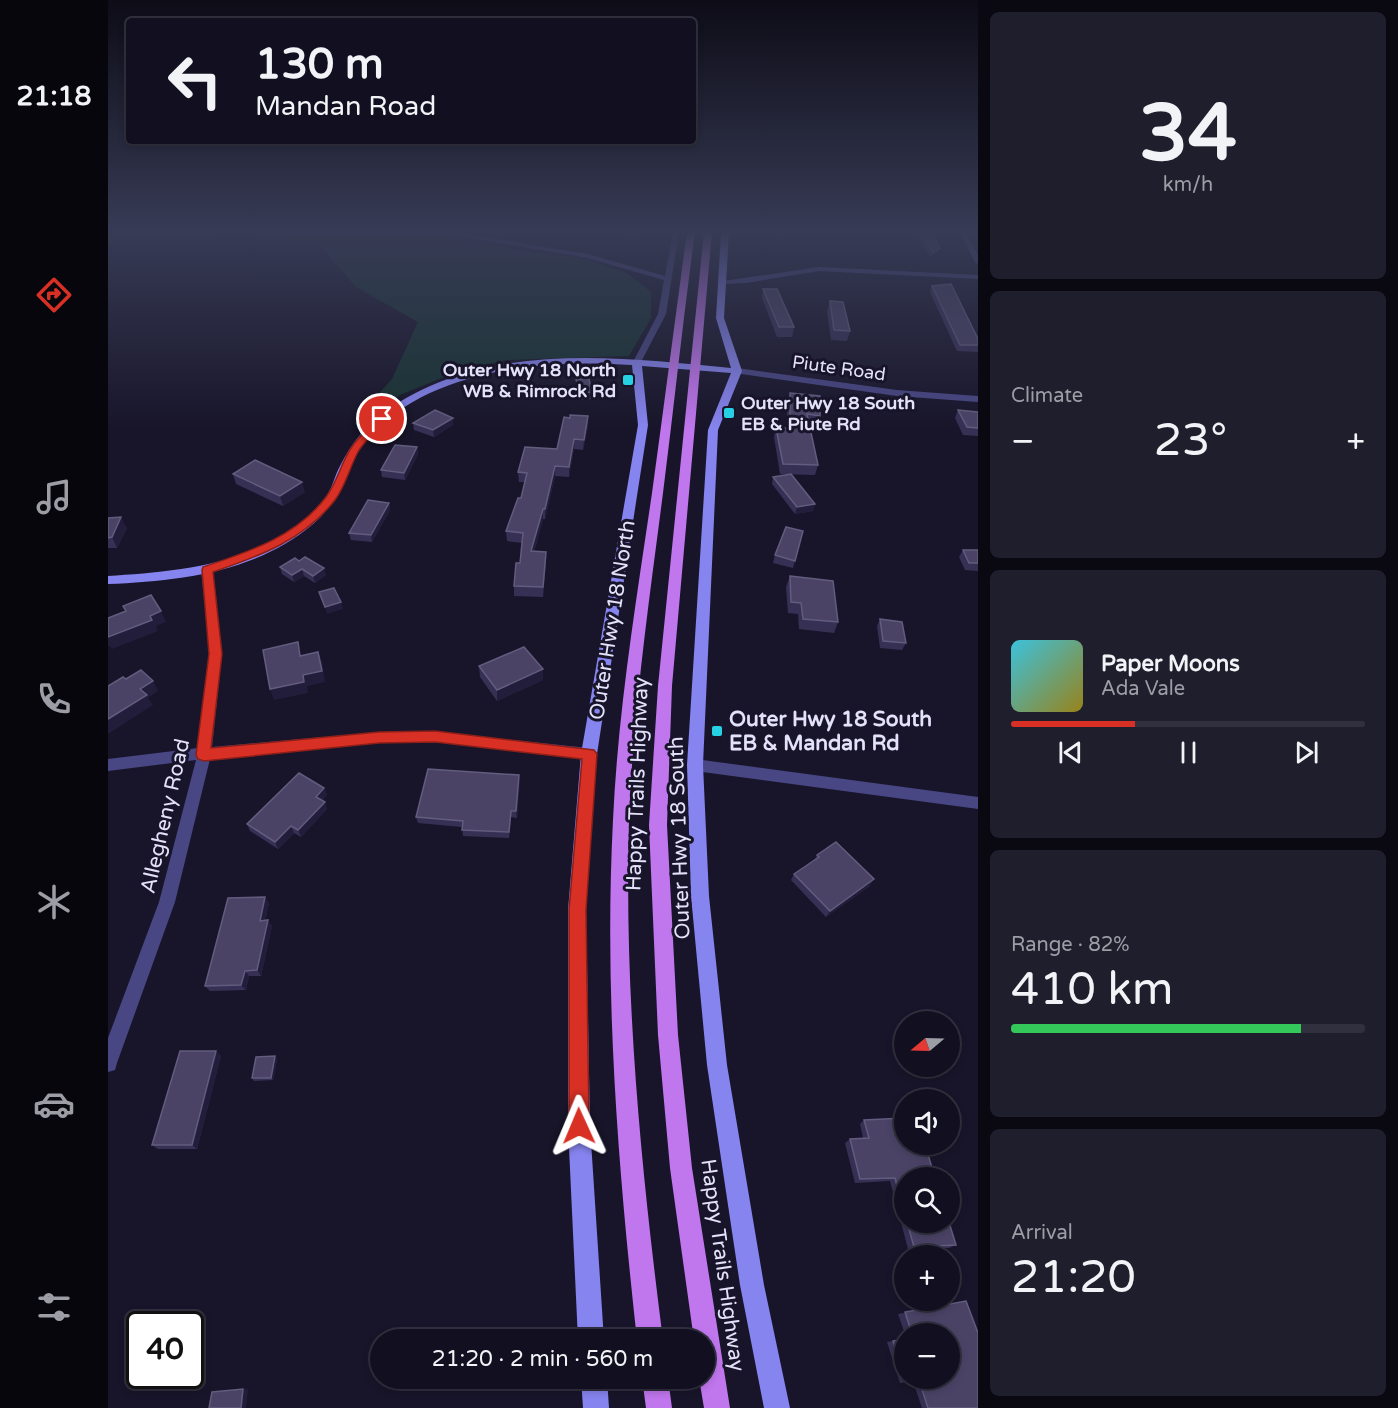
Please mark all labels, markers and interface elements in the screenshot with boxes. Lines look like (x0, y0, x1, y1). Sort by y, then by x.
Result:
text: 130 m (255, 39, 384, 90)
icon: left (156, 42, 234, 120)
text: 21:18 (17, 80, 91, 113)
text: 34 (1139, 87, 1237, 181)
text: Mandan Road (255, 90, 436, 123)
text: km/h (1163, 173, 1213, 197)
icon: directions (33, 274, 75, 316)
street label: Piute Road (791, 351, 887, 385)
place label: Outer Hwy 18 North WB & Rimrock Rd (443, 359, 616, 402)
marker: Outer Hwy 18 North WB & Rimrock Rd (621, 373, 635, 387)
text: Climate (1011, 384, 1083, 408)
place label: Outer Hwy 18 South EB & Piute Rd (741, 392, 915, 435)
pin (356, 393, 407, 444)
icon: arrive (365, 402, 398, 435)
marker: Outer Hwy 18 South EB & Piute Rd (722, 406, 736, 420)
text: 23° (1154, 414, 1227, 468)
text: − (1011, 422, 1035, 461)
text: + (1346, 422, 1365, 461)
icon: music (33, 476, 75, 518)
street label: Outer Hwy 18 North (584, 518, 641, 722)
text: Paper Moons (1101, 651, 1240, 677)
street label: Happy Trails Highway (621, 677, 654, 892)
text: Ada Vale (1101, 677, 1185, 701)
icon: phone (33, 678, 75, 720)
place label: Outer Hwy 18 South EB & Mandan Rd (729, 707, 932, 756)
marker: Outer Hwy 18 South EB & Mandan Rd (710, 724, 724, 738)
street label: Allegheny Road (136, 736, 195, 896)
street label: Outer Hwy 18 South (663, 736, 696, 940)
icon: previous (1054, 736, 1087, 769)
icon: pause (1172, 736, 1205, 769)
icon: next (1290, 736, 1323, 769)
icon: climate (33, 881, 75, 923)
text: Range · 82% (1011, 933, 1130, 957)
text: 410 km (1011, 963, 1173, 1017)
north arrow (894, 1011, 960, 1077)
map controls (894, 1011, 960, 1389)
icon: car (33, 1083, 75, 1125)
button: sound (894, 1089, 960, 1155)
position arrow (547, 1094, 611, 1158)
street label: Happy Trails Highway (695, 1157, 750, 1373)
button: search (894, 1167, 960, 1233)
text: Arrival (1011, 1221, 1073, 1245)
button: + (894, 1245, 960, 1311)
text: 21:20 (1011, 1251, 1136, 1305)
icon: filters (33, 1286, 75, 1328)
speed limit sign: 40 (126, 1311, 204, 1389)
button: − (894, 1323, 960, 1389)
text: 21:20 · 2 min · 560 m (432, 1346, 653, 1372)

